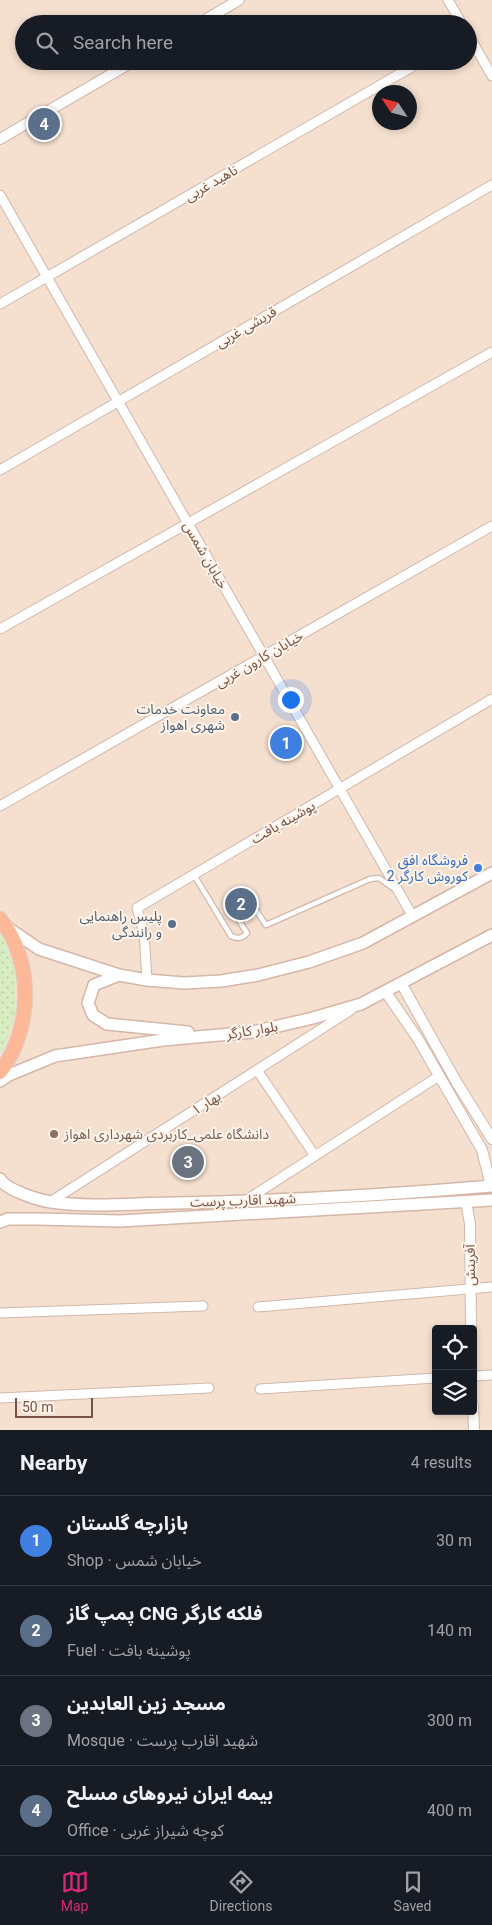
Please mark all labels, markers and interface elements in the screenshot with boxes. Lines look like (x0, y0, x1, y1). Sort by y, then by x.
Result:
search box (15, 15, 477, 70)
icon: search (33, 29, 61, 57)
text: Search here (73, 31, 173, 54)
north arrow (372, 85, 417, 130)
pin: 4 (28, 105, 60, 143)
street label: ناهید غربی (182, 161, 241, 205)
street label: قریشی غربی (213, 303, 280, 352)
street label: خیابان شمس (179, 518, 232, 592)
street label: خیابان کارون غربی (212, 627, 306, 692)
your location (278, 687, 304, 713)
place label: معاونت خدمات شهری اهواز (136, 701, 225, 734)
marker: معاونت خدمات شهری اهواز (229, 711, 241, 723)
pin: 1 (270, 724, 302, 762)
street label: پوشینه بافت (248, 797, 319, 849)
place label: فروشگاه افق کوروش کارگر 2 (387, 852, 468, 885)
marker: فروشگاه افق کوروش کارگر 2 (472, 862, 484, 874)
pin: 2 (225, 885, 257, 923)
place label: پلیس راهنمایی و رانندگی (80, 908, 162, 941)
marker: پلیس راهنمایی و رانندگی (166, 918, 178, 930)
street label: بلوار کارگر (224, 1018, 279, 1043)
street label: بهار ۱ (188, 1088, 224, 1119)
place label: دانشگاه علمی_کاربردی شهرداری اهواز (63, 1126, 269, 1143)
marker: دانشگاه علمی_کاربردی شهرداری اهواز (48, 1128, 60, 1140)
pin: 3 (172, 1143, 204, 1181)
street label: شهید اقارب پرست (190, 1190, 296, 1212)
street label: آفرینش (462, 1243, 479, 1286)
map controls (432, 1325, 477, 1415)
button: locate (432, 1325, 477, 1370)
button: layers (432, 1370, 477, 1415)
scale bar (15, 1395, 92, 1418)
text: 50 m (22, 1399, 54, 1415)
text: Nearby (20, 1451, 87, 1475)
text: 4 results (411, 1453, 472, 1472)
text: بازارچه گلستان (67, 1512, 188, 1535)
text: 1 (31, 1531, 41, 1550)
text: 30 m (436, 1531, 472, 1550)
text: Shop · خیابان شمس (67, 1551, 202, 1570)
text: پمپ گاز CNG فلکه کارگر (67, 1602, 263, 1625)
text: 2 (31, 1621, 41, 1640)
text: 140 m (427, 1621, 472, 1640)
text: Fuel · پوشینه بافت (67, 1641, 191, 1660)
text: مسجد زین العابدین (67, 1692, 226, 1715)
text: 3 (31, 1711, 41, 1730)
text: 300 m (427, 1711, 472, 1730)
text: Mosque · شهید اقارب پرست (67, 1731, 258, 1750)
text: بیمه ایران نیروهای مسلح (67, 1782, 273, 1805)
text: 4 (31, 1801, 41, 1820)
text: 400 m (427, 1801, 472, 1820)
text: Office · کوچه شیراز غربی (67, 1821, 224, 1840)
tab: Map (61, 1868, 89, 1914)
tab: Directions (210, 1868, 273, 1914)
tab: Saved (394, 1868, 431, 1914)

